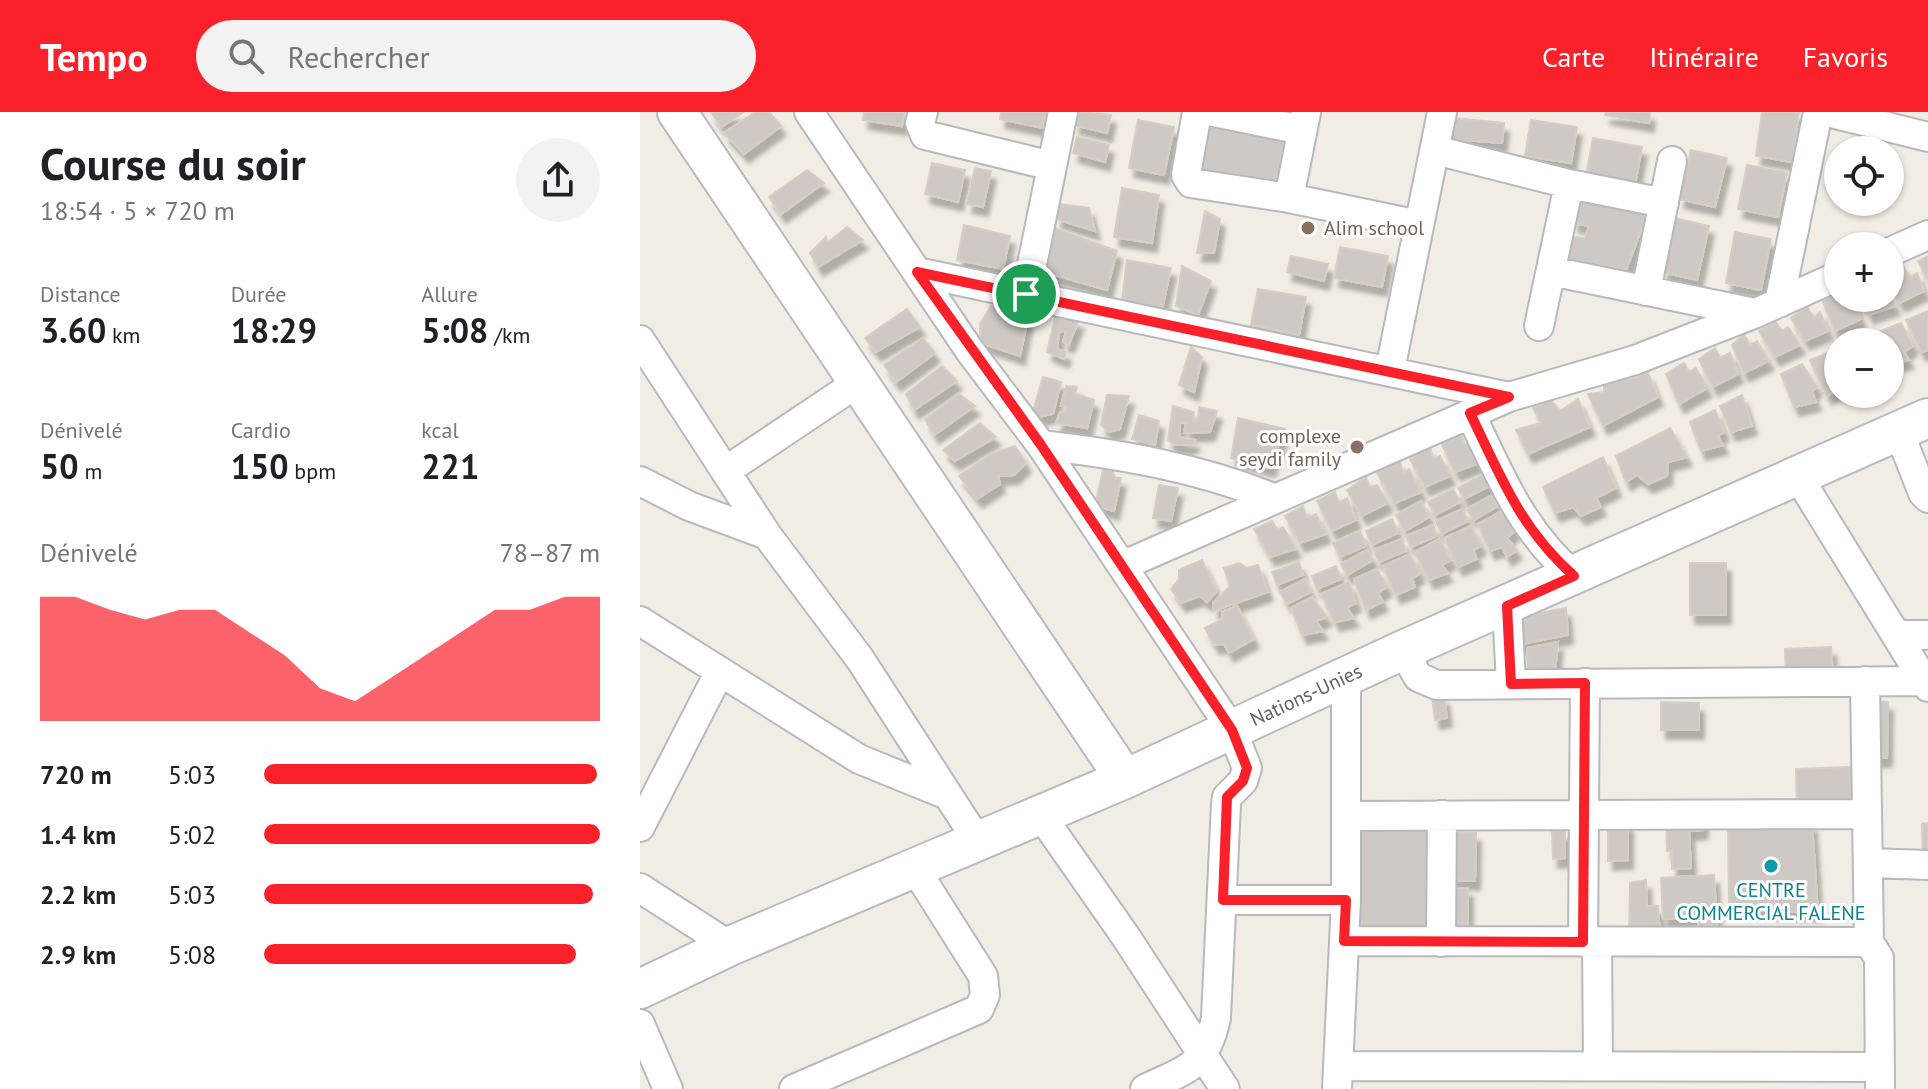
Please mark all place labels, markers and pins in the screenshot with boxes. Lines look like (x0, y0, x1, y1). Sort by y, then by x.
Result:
place label: Alim school (1324, 215, 1424, 241)
marker: Alim school (1299, 219, 1317, 237)
pin (992, 260, 1060, 328)
place label: complexe seydi family (1239, 423, 1342, 472)
marker: complexe seydi family (1348, 438, 1366, 456)
marker: CENTRE COMMERCIAL FALENE (1762, 857, 1780, 875)
place label: CENTRE COMMERCIAL FALENE (1676, 877, 1866, 926)

